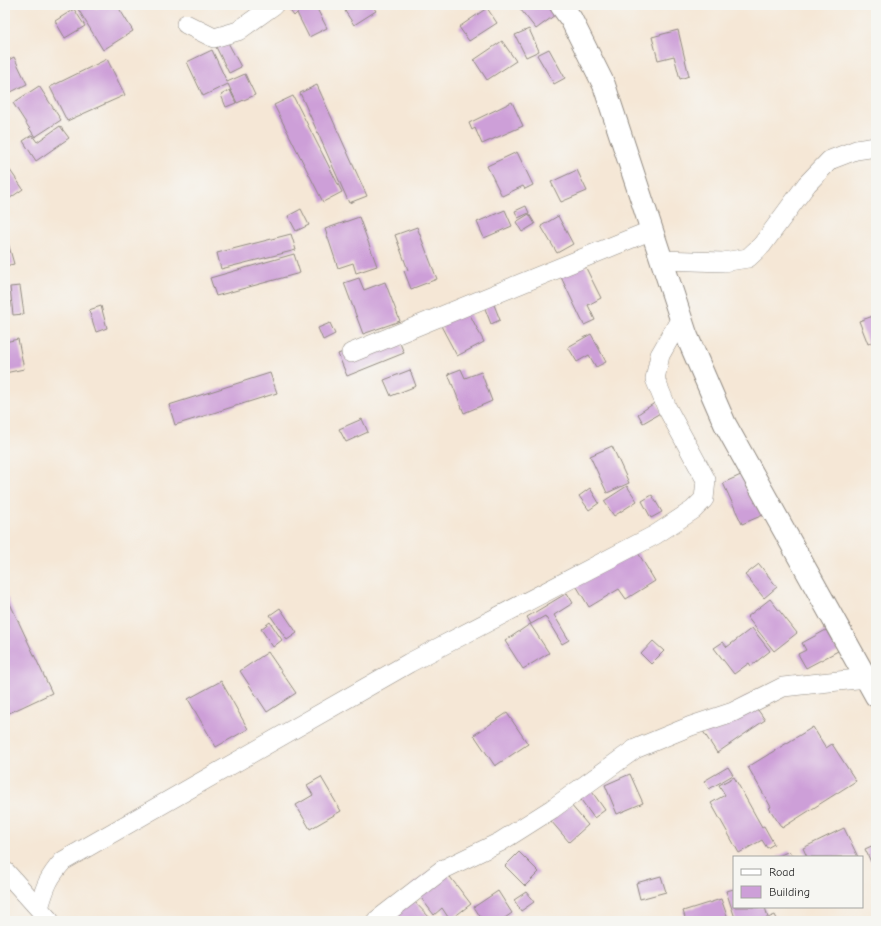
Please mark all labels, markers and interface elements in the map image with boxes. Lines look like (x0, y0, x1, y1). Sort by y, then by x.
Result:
legend (733, 856, 863, 908)
text: Road (769, 865, 795, 879)
text: Building (769, 885, 810, 899)

